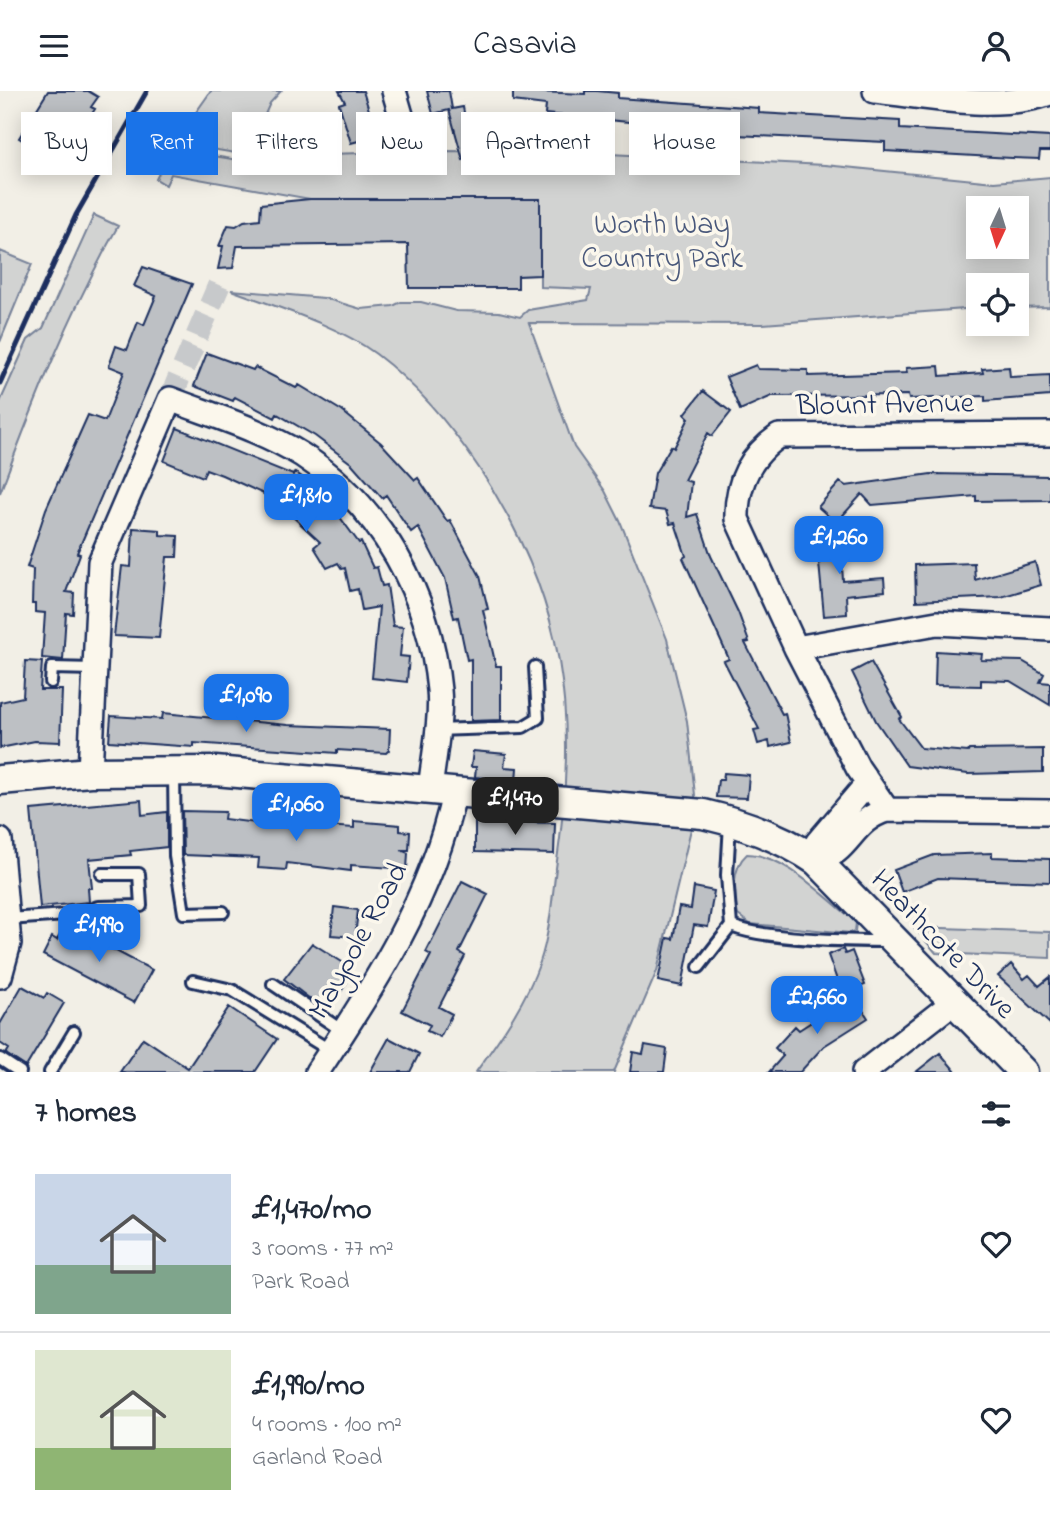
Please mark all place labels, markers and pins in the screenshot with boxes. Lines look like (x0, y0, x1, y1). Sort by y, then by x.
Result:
pin: £1,810 (249, 475, 363, 534)
pin: £1,260 (782, 517, 896, 576)
pin: £1,090 (189, 675, 303, 734)
pin: £1,470 (458, 777, 572, 837)
pin: £1,060 (239, 783, 353, 843)
pin: £1,990 (42, 905, 156, 964)
pin: £2,660 (760, 977, 874, 1036)

